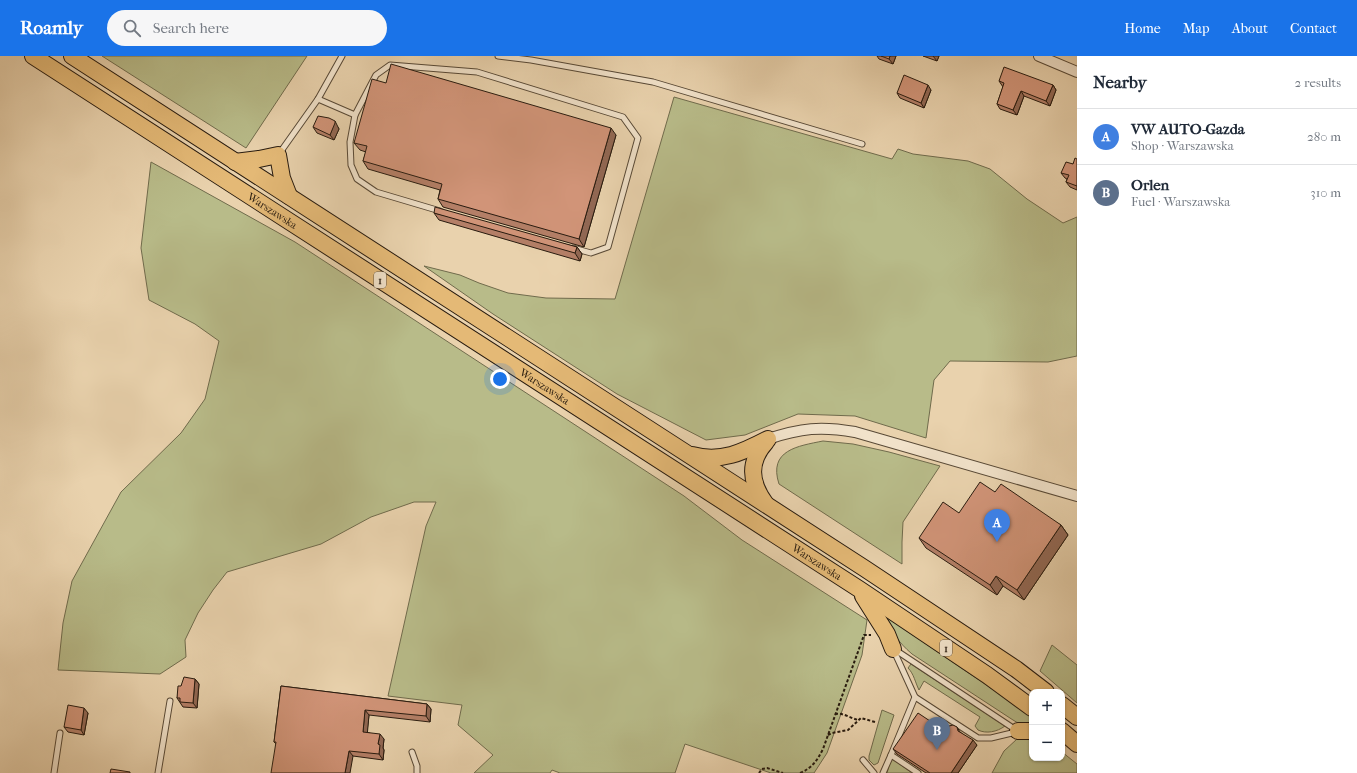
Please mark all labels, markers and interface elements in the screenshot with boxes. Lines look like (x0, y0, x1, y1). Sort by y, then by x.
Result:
search box (107, 10, 387, 46)
text: Roamly (20, 17, 83, 39)
icon: search (121, 17, 143, 39)
text: Search here (153, 19, 229, 37)
text: Home (1124, 20, 1161, 37)
text: Map (1183, 20, 1210, 37)
text: About (1232, 20, 1268, 37)
text: Contact (1290, 20, 1337, 37)
text: Nearby (1093, 72, 1147, 92)
text: 2 results (1295, 75, 1341, 90)
text: VW AUTO-Gazda (1131, 120, 1245, 138)
text: A (1102, 129, 1110, 144)
text: 280 m (1307, 129, 1341, 144)
text: Shop · Warszawska (1131, 138, 1234, 153)
text: Orlen (1131, 176, 1169, 194)
text: B (1102, 185, 1110, 200)
text: 310 m (1310, 185, 1341, 200)
street label: Warszawska (244, 190, 300, 232)
text: Fuel · Warszawska (1131, 194, 1230, 209)
road number: 1 (374, 272, 386, 288)
street label: Warszawska (516, 365, 573, 408)
your location (490, 369, 510, 389)
pin: A (984, 509, 1010, 542)
street label: Warszawska (789, 541, 845, 584)
road number: 1 (940, 640, 952, 656)
map controls (1029, 689, 1065, 761)
button: + (1029, 689, 1065, 725)
pin: B (924, 717, 950, 750)
button: − (1029, 725, 1065, 761)

